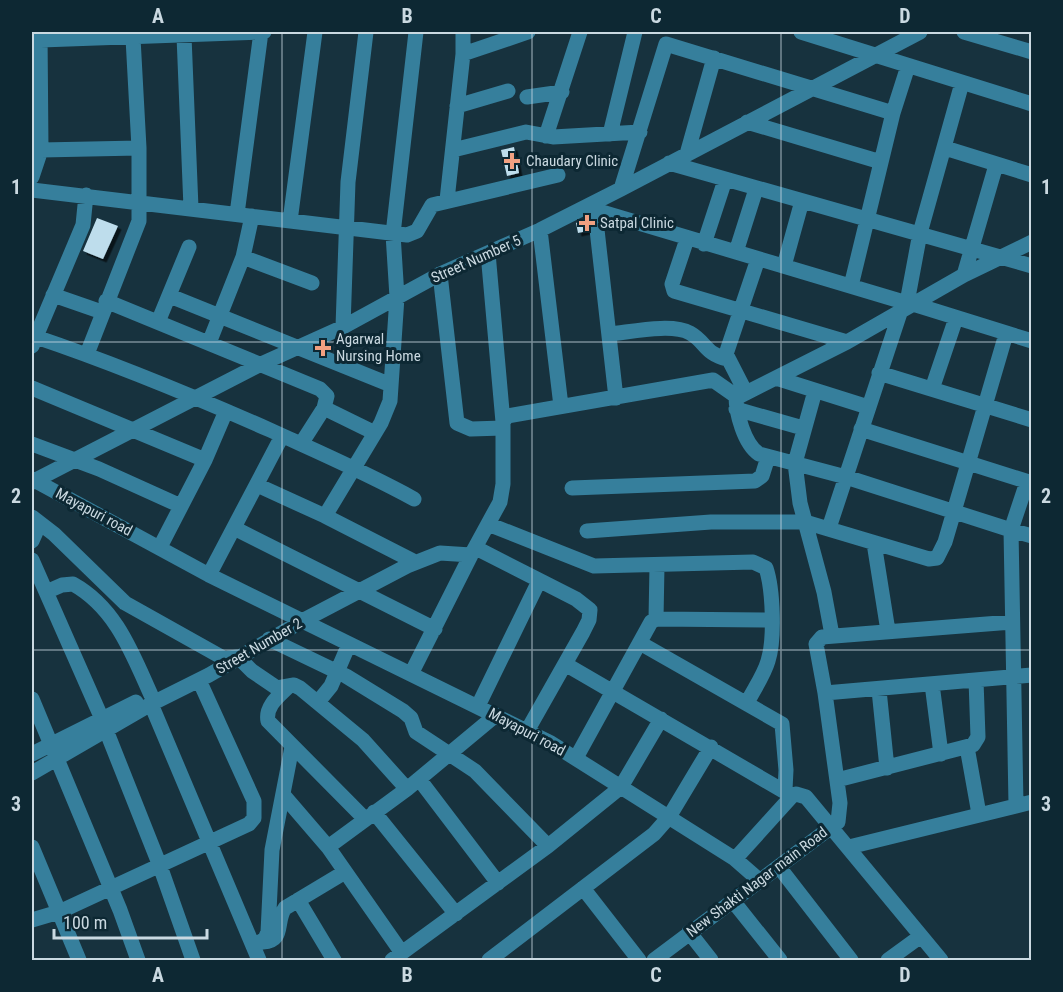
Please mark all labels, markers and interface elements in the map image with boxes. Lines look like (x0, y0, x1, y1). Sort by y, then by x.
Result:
text: A (152, 4, 164, 28)
text: B (401, 4, 413, 28)
text: C (650, 4, 662, 28)
text: D (899, 4, 911, 28)
marker: Chaudary Clinic (503, 152, 521, 170)
place label: Chaudary Clinic (526, 152, 618, 170)
text: 1 (11, 175, 21, 199)
text: 1 (1041, 175, 1051, 199)
marker: Satpal Clinic (578, 214, 596, 232)
place label: Satpal Clinic (600, 214, 674, 232)
street label: Street Number 5 (428, 231, 524, 287)
place label: Agarwal Nursing Home (336, 330, 421, 365)
marker: Agarwal Nursing Home (314, 339, 332, 357)
text: 2 (11, 484, 21, 508)
street label: Mayapuri road (53, 484, 135, 540)
text: 2 (1041, 484, 1051, 508)
street label: Street Number 2 (213, 614, 305, 678)
street label: Mayapuri road (486, 704, 568, 760)
text: 3 (11, 792, 21, 816)
text: 3 (1041, 792, 1051, 816)
street label: New Shakti Nagar main Road (683, 823, 831, 941)
scale bar (54, 902, 207, 940)
text: 100 m (63, 912, 107, 933)
text: A (152, 963, 164, 987)
text: B (401, 963, 413, 987)
text: C (650, 963, 662, 987)
text: D (899, 963, 911, 987)

